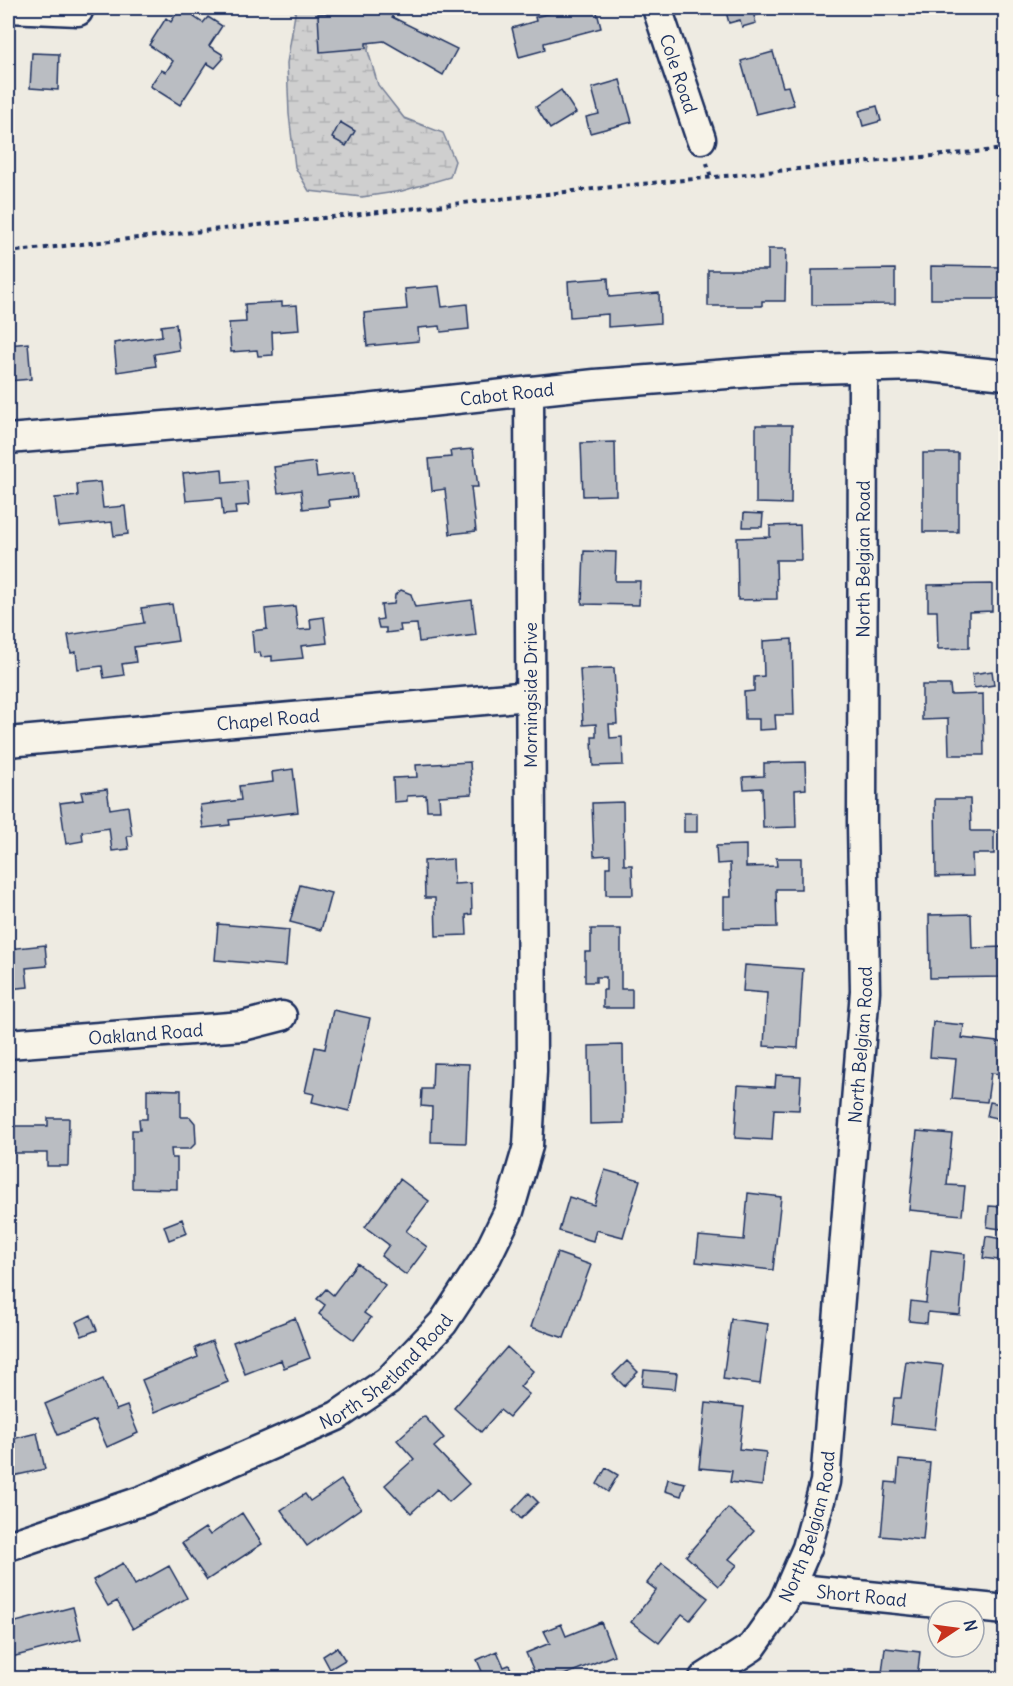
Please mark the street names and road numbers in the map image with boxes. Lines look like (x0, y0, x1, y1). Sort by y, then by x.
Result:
street label: Cole Road (655, 31, 703, 116)
street label: Cabot Road (459, 377, 556, 410)
street label: North Belgian Road (851, 480, 874, 638)
street label: Morningside Drive (519, 622, 542, 768)
street label: Chapel Road (216, 703, 321, 735)
street label: North Belgian Road (843, 966, 877, 1124)
street label: Oakland Road (87, 1018, 204, 1049)
street label: North Shetland Road (316, 1309, 457, 1434)
street label: North Belgian Road (773, 1449, 839, 1605)
street label: Short Road (815, 1579, 908, 1611)

